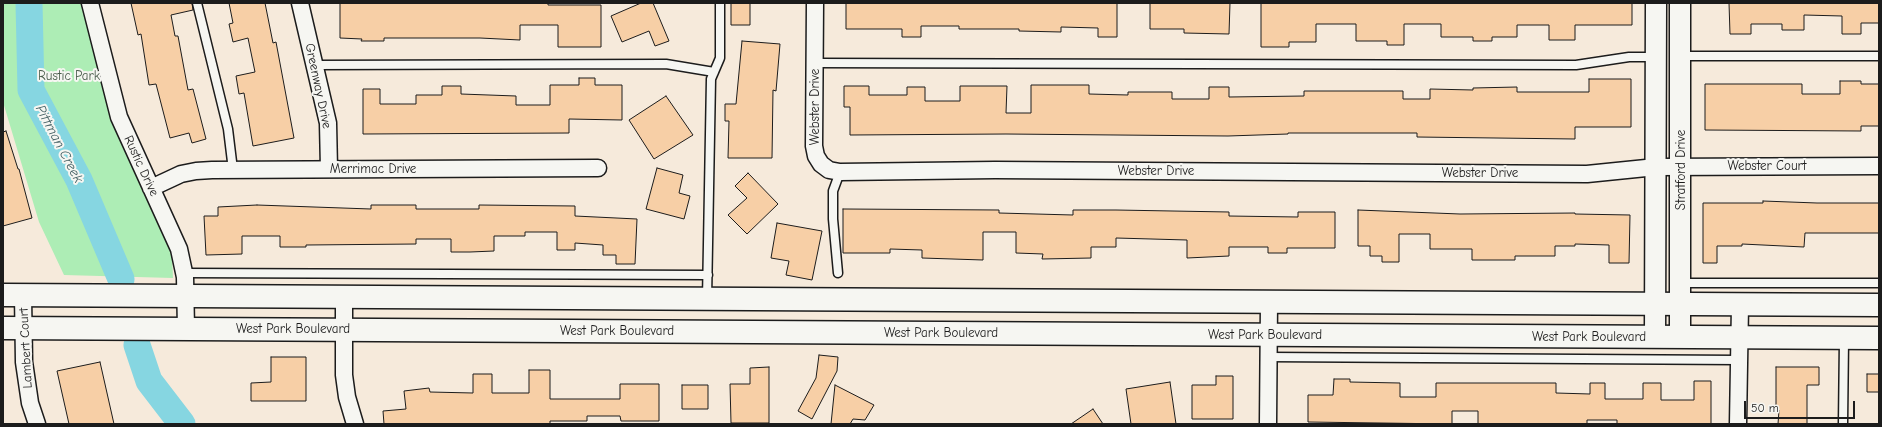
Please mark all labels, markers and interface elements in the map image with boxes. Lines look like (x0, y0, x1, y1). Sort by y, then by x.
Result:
street label: Greenway Drive (301, 42, 335, 130)
park label: Rustic Park (38, 68, 100, 84)
street label: Webster Drive (807, 69, 823, 145)
water label: Pittman Creek (31, 102, 87, 186)
street label: Stratford Drive (1673, 130, 1689, 210)
street label: Rustic Drive (120, 133, 162, 199)
street label: Webster Court (1728, 158, 1806, 174)
street label: Merrimac Drive (330, 161, 416, 177)
street label: Webster Drive (1118, 163, 1194, 179)
street label: Webster Drive (1442, 165, 1518, 181)
street label: Lambert Court (16, 307, 36, 389)
street label: West Park Boulevard (236, 321, 350, 337)
street label: West Park Boulevard (560, 323, 674, 339)
street label: West Park Boulevard (884, 325, 998, 341)
street label: West Park Boulevard (1208, 327, 1322, 343)
street label: West Park Boulevard (1532, 329, 1646, 345)
scale bar (1746, 393, 1857, 419)
text: 50 m (1751, 401, 1779, 415)

